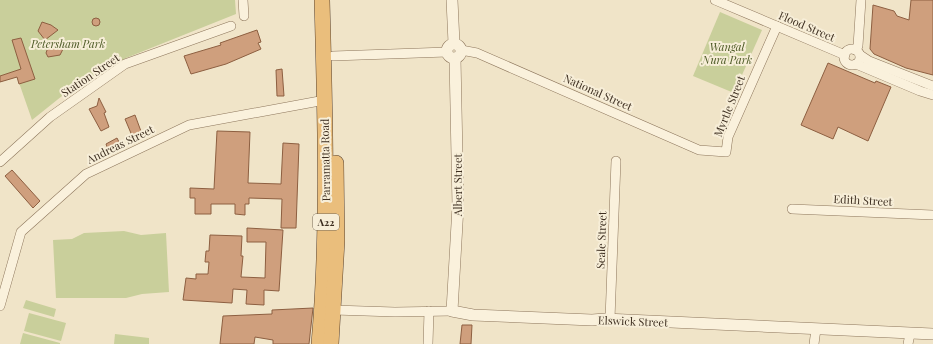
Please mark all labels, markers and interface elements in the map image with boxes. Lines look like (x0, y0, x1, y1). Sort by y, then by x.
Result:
street label: Flood Street (776, 7, 838, 45)
park label: Petersham Park (30, 36, 105, 51)
park label: Wangal Nura Park (701, 39, 752, 67)
street label: Station Street (58, 50, 122, 100)
street label: National Street (561, 70, 635, 114)
street label: Myrtle Street (710, 73, 748, 139)
street label: Parramatta Road (317, 118, 333, 202)
street label: Andreas Street (83, 121, 156, 167)
street label: Albert Street (450, 154, 465, 217)
street label: Edith Street (833, 191, 893, 209)
street label: Seale Street (592, 211, 610, 269)
road number: A22 (313, 214, 339, 230)
street label: Elswick Street (598, 312, 668, 330)

